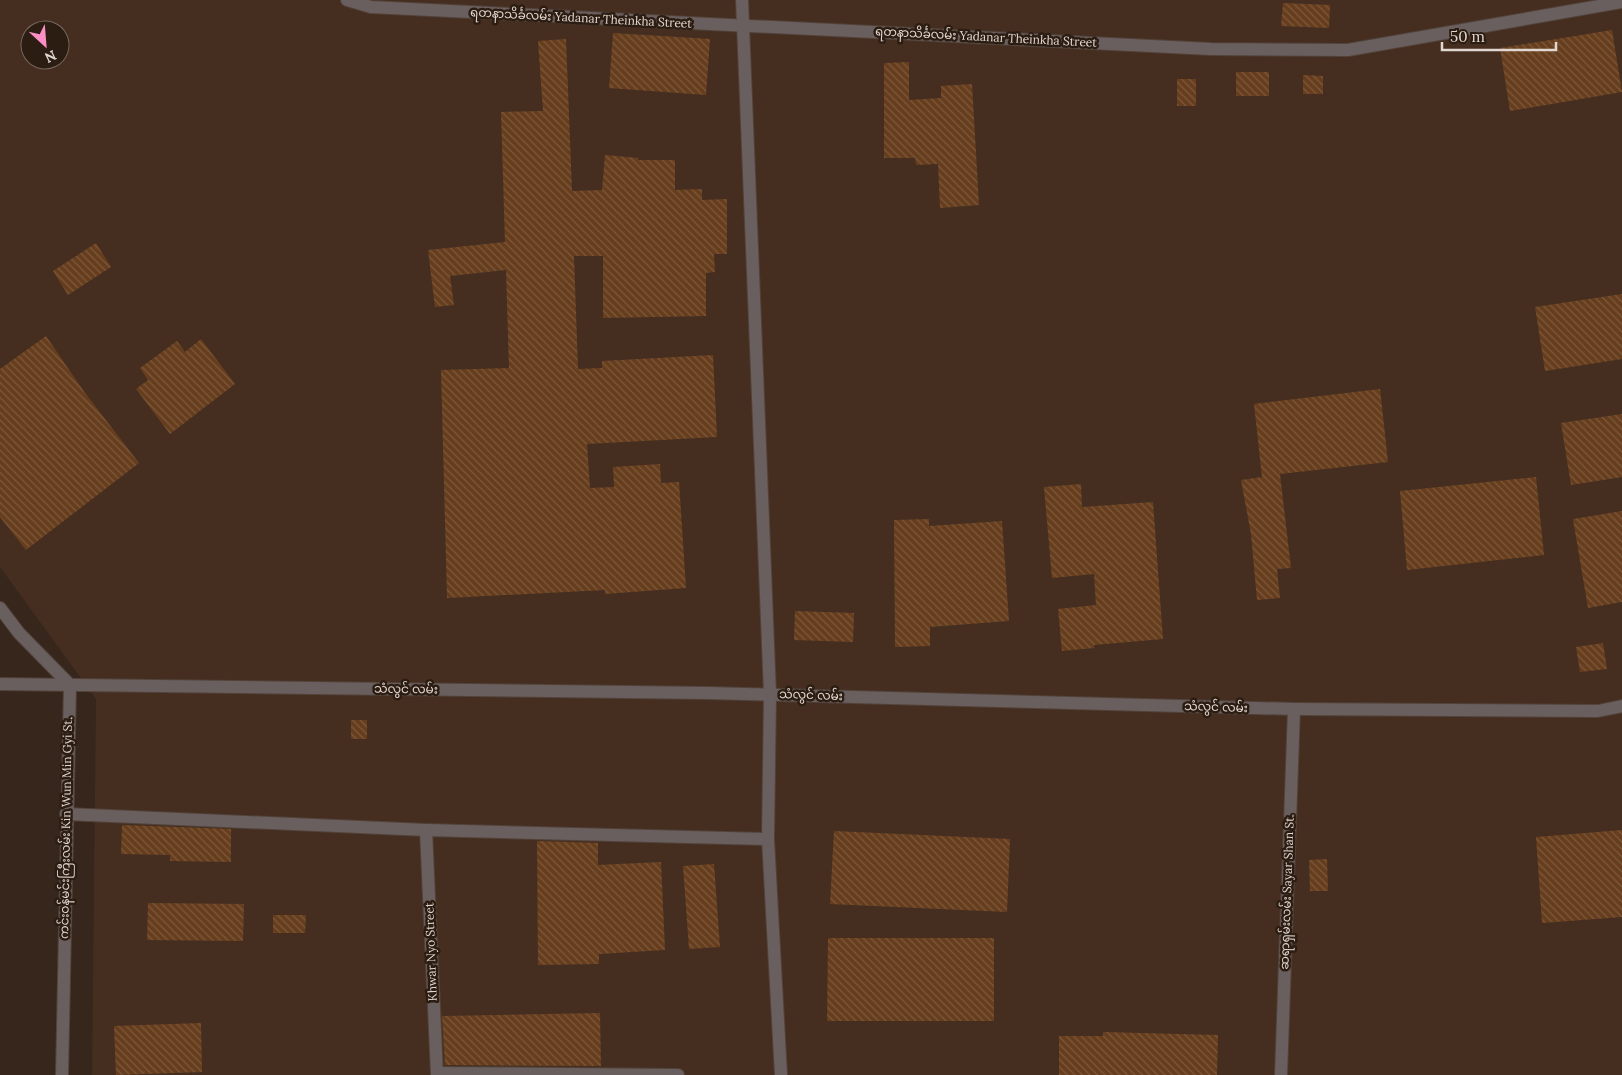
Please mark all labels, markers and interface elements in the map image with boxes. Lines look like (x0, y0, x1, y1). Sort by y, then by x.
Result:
street label: ရတနာသိင်္ခလမ်း Yadanar Theinkha Street (470, 3, 693, 34)
north arrow (20, 20, 70, 70)
scale bar (1442, 20, 1556, 52)
street label: ရတနာသိင်္ခလမ်း Yadanar Theinkha Street (875, 22, 1098, 53)
text: 50 m (1450, 27, 1485, 46)
text: N (42, 46, 60, 67)
street label: သံလွင် လမ်း (374, 679, 438, 700)
street label: သံလွင် လမ်း (779, 685, 843, 706)
street label: သံလွင် လမ်း (1184, 697, 1248, 718)
street label: ကင်းဝန်မင်းကြီးလမ်း Kin Wun Min Gyi St. (55, 717, 78, 939)
street label: ဆရာရှမ်းလမ်း Sayar Shan St. (1275, 814, 1300, 970)
street label: Khwar Nyo Street (421, 902, 440, 1002)

